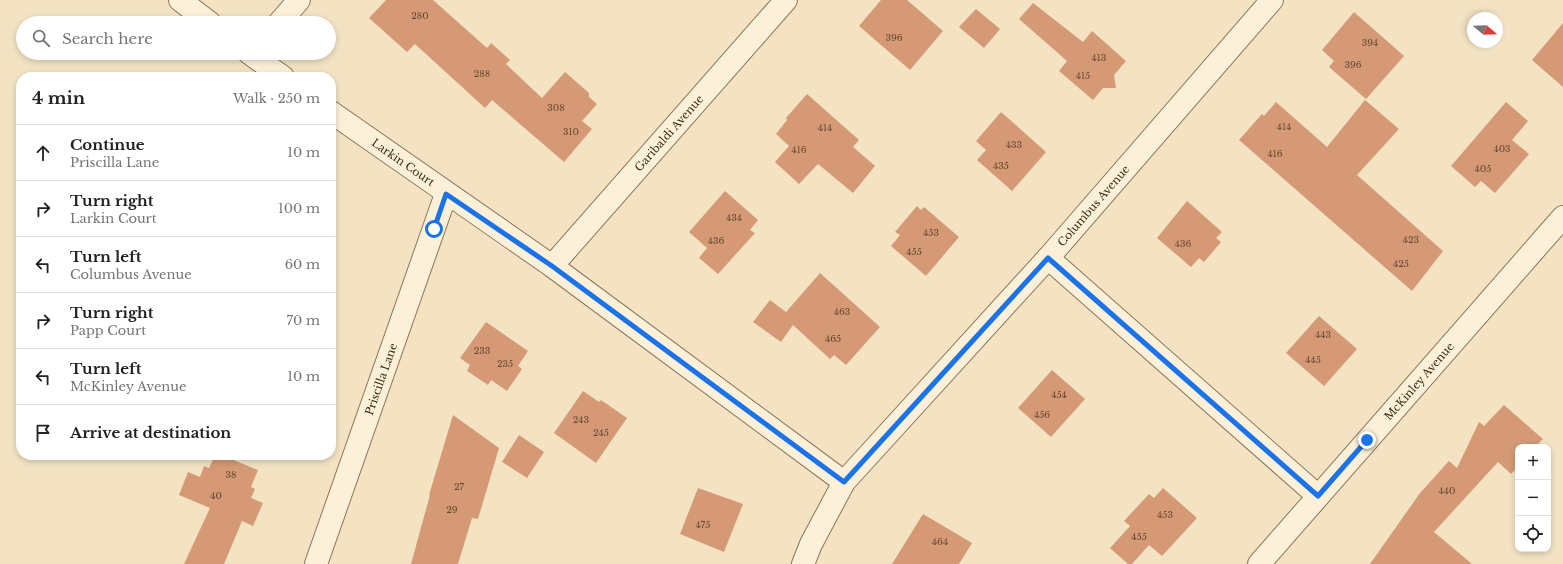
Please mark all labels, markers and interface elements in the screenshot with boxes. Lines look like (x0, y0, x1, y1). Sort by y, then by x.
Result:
house number: 280 (411, 10, 429, 21)
north arrow (1467, 12, 1503, 48)
search box (16, 16, 336, 60)
icon: search (30, 27, 52, 49)
text: Search here (62, 29, 153, 48)
house number: 396 (885, 32, 903, 43)
house number: 394 (1362, 37, 1378, 48)
house number: 413 (1092, 52, 1106, 63)
house number: 396 (1344, 59, 1362, 70)
house number: 288 (474, 68, 490, 79)
house number: 415 (1076, 70, 1090, 81)
text: 4 min (32, 88, 85, 109)
text: Walk · 250 m (233, 90, 320, 107)
street label: Garibaldi Avenue (631, 92, 706, 174)
house number: 308 (547, 102, 565, 113)
house number: 414 (1277, 121, 1291, 132)
house number: 414 (818, 122, 832, 133)
house number: 310 (563, 126, 579, 137)
text: Continue (70, 135, 145, 154)
street label: Larkin Court (369, 136, 438, 190)
house number: 433 (1006, 139, 1022, 150)
icon: ahead (32, 142, 54, 164)
house number: 403 (1493, 143, 1511, 154)
text: 10 m (287, 144, 320, 161)
house number: 416 (791, 144, 807, 155)
house number: 416 (1267, 148, 1283, 159)
text: Priscilla Lane (70, 154, 159, 171)
house number: 435 (993, 160, 1009, 171)
street label: Columbus Avenue (1054, 162, 1132, 249)
house number: 405 (1475, 163, 1491, 174)
text: Turn right (70, 191, 153, 210)
icon: right (32, 198, 54, 220)
text: 100 m (278, 200, 320, 217)
text: Larkin Court (70, 210, 157, 227)
house number: 434 (726, 212, 742, 223)
route start (425, 220, 443, 238)
house number: 453 (923, 227, 939, 238)
house number: 423 (1403, 234, 1419, 245)
house number: 436 (708, 235, 725, 246)
house number: 436 (1175, 238, 1192, 249)
house number: 455 (906, 246, 922, 257)
text: Turn left (70, 247, 141, 266)
icon: left (32, 254, 54, 276)
text: 60 m (285, 256, 320, 273)
house number: 425 (1393, 258, 1409, 269)
text: Columbus Avenue (70, 266, 192, 283)
text: Turn right (70, 303, 153, 322)
house number: 463 (834, 306, 850, 317)
icon: right (32, 310, 54, 332)
text: 70 m (287, 312, 320, 329)
text: Papp Court (70, 322, 146, 339)
house number: 443 (1315, 329, 1331, 340)
house number: 465 (825, 333, 841, 344)
street label: McKinley Avenue (1381, 339, 1457, 423)
street label: Priscilla Lane (362, 341, 400, 417)
house number: 233 (474, 345, 490, 356)
house number: 445 (1305, 354, 1321, 365)
house number: 235 (497, 358, 513, 369)
text: Turn left (70, 359, 141, 378)
icon: left (32, 366, 54, 388)
text: 10 m (287, 368, 320, 385)
text: McKinley Avenue (70, 378, 186, 395)
house number: 454 (1051, 389, 1067, 400)
house number: 456 (1034, 409, 1050, 420)
house number: 243 (573, 414, 589, 425)
icon: arrive (32, 422, 54, 444)
text: Arrive at destination (70, 423, 231, 442)
house number: 245 (593, 427, 609, 438)
route end (1358, 431, 1376, 449)
map controls (1515, 444, 1551, 552)
button: + (1515, 444, 1551, 480)
house number: 38 (226, 469, 237, 480)
button: − (1515, 480, 1551, 516)
house number: 27 (454, 481, 465, 492)
house number: 440 (1439, 485, 1455, 496)
house number: 40 (210, 490, 222, 501)
house number: 29 (446, 504, 458, 515)
house number: 453 (1157, 509, 1173, 520)
button: locate (1515, 516, 1551, 552)
house number: 475 (696, 519, 710, 530)
house number: 455 (1131, 531, 1147, 542)
house number: 464 (932, 536, 948, 547)

